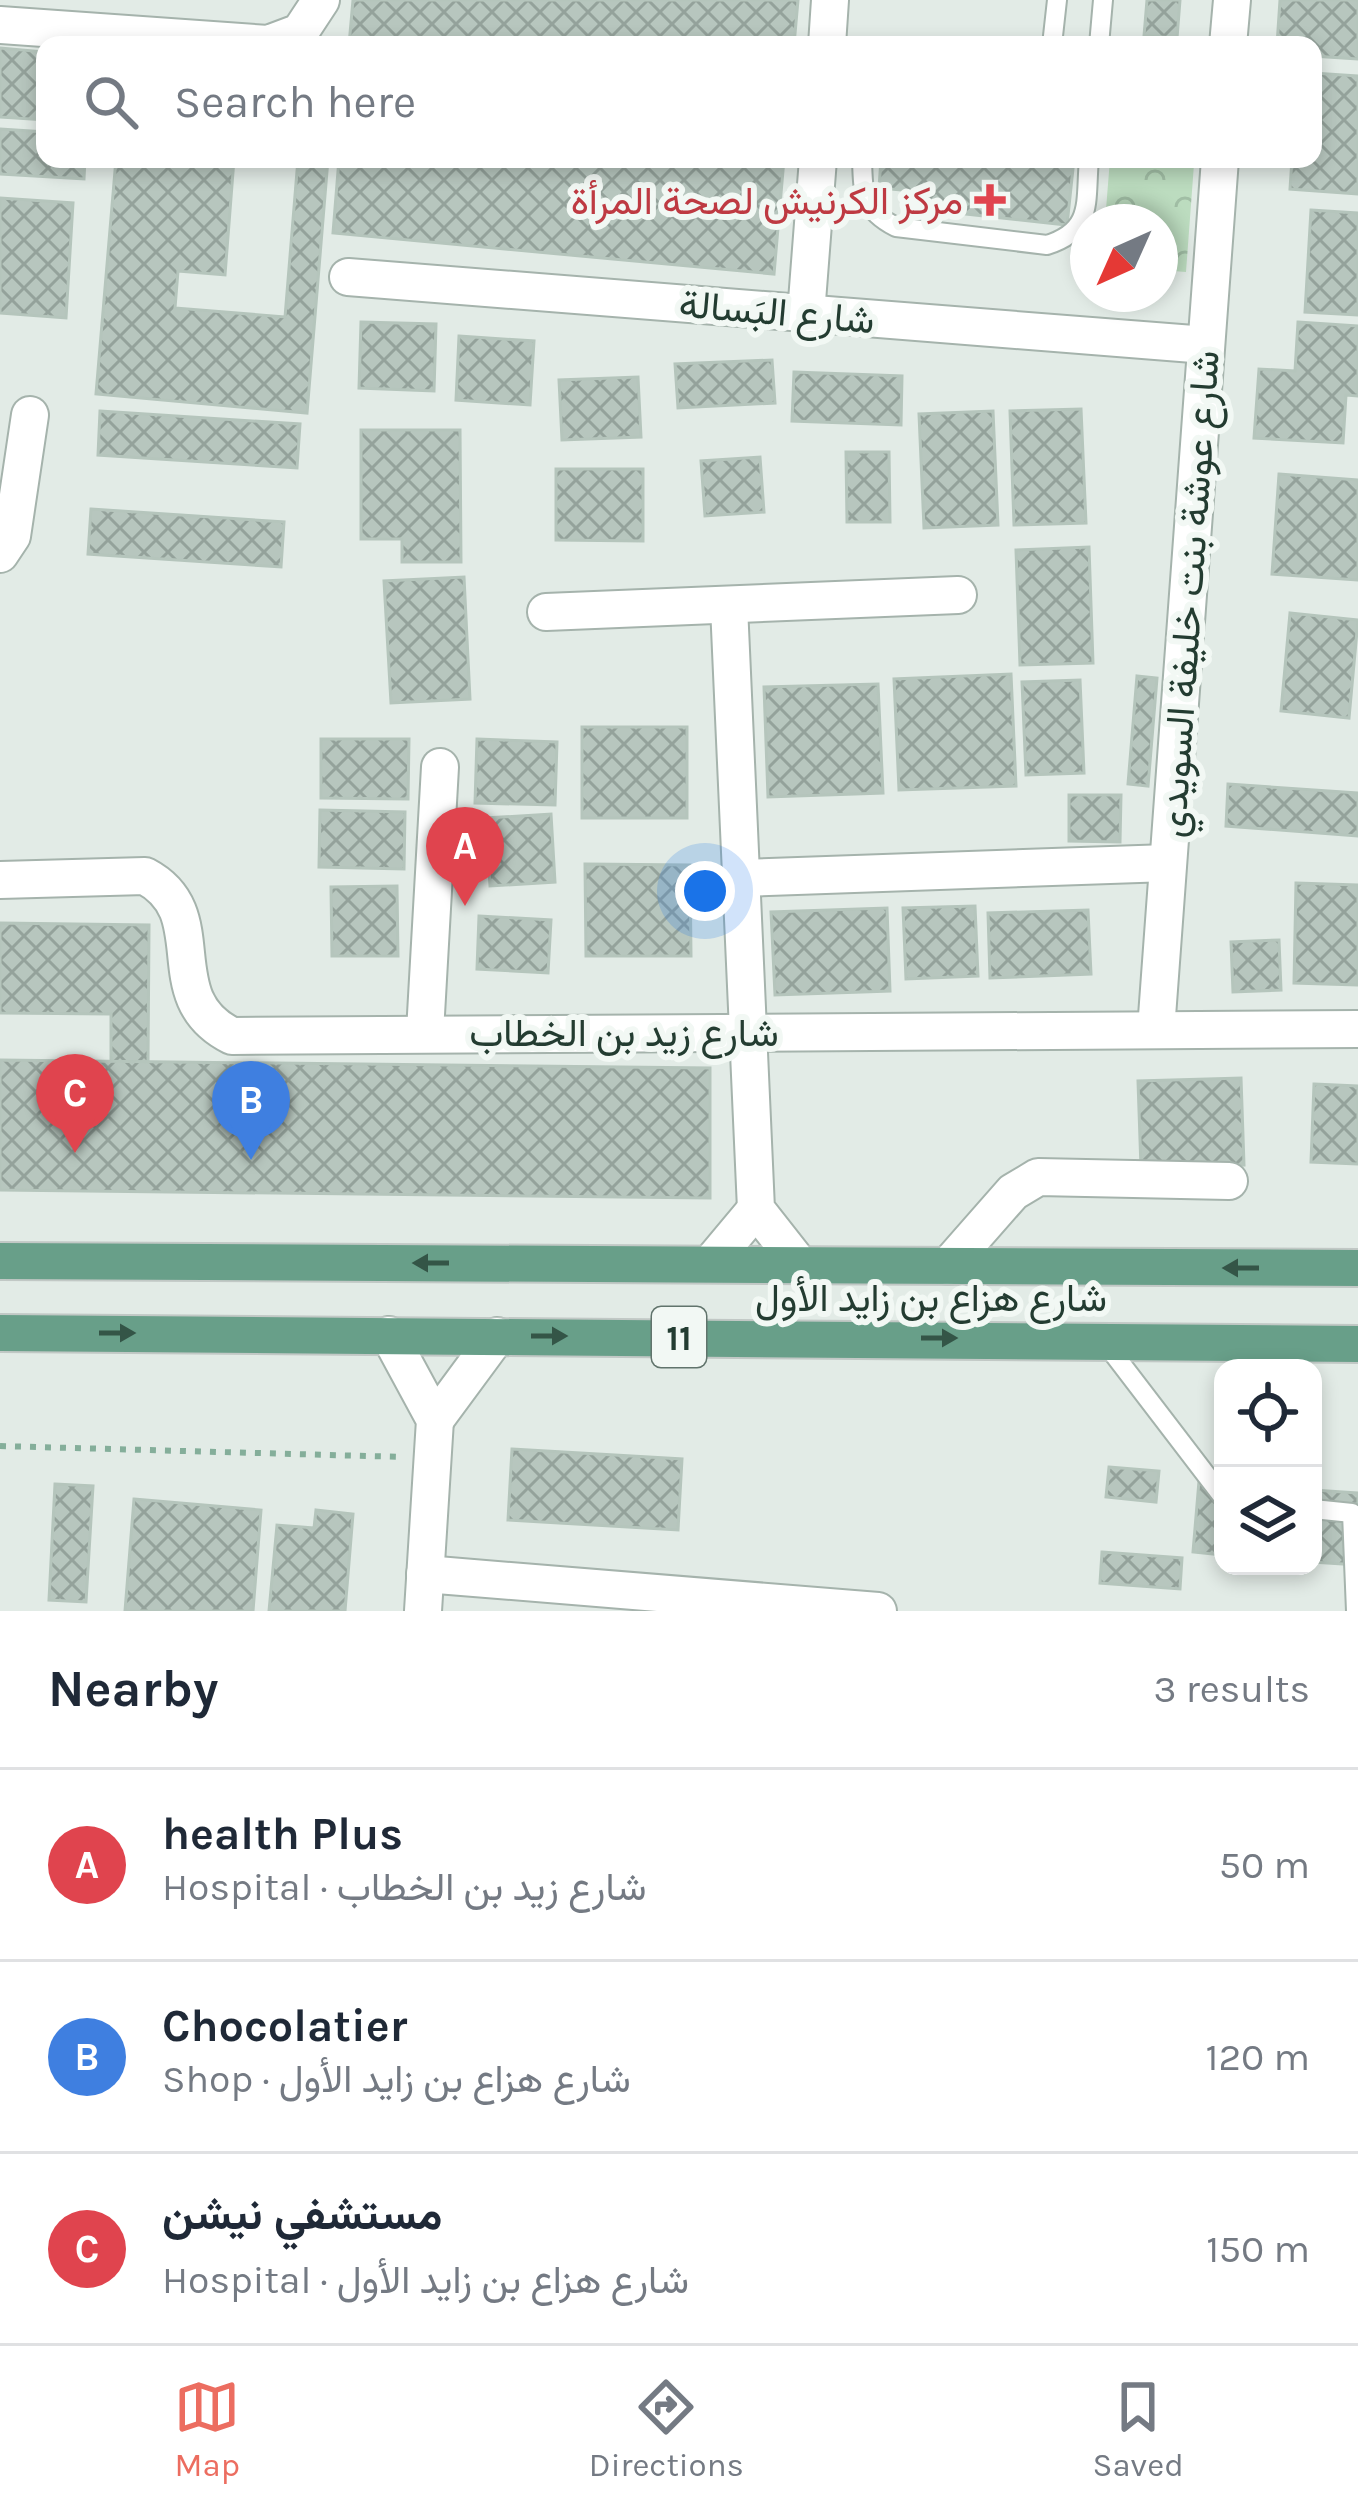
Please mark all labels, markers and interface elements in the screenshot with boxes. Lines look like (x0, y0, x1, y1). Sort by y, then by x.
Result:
search box (36, 36, 1322, 168)
icon: search (78, 69, 144, 135)
text: Search here (174, 76, 416, 128)
place label: مركز الكرنيش لصحة المرأة (571, 178, 963, 225)
marker: مركز الكرنيش لصحة المرأة (974, 184, 1006, 216)
north arrow (1070, 204, 1178, 312)
street label: شارع البَسالة (677, 281, 877, 346)
street label: شارع عوشة بنت خليفة السويدي (1149, 349, 1237, 840)
pin: A (426, 807, 504, 906)
your location (675, 861, 735, 921)
street label: شارع زيد بن الخطاب (469, 1010, 779, 1059)
pin: C (36, 1054, 114, 1153)
pin: B (212, 1061, 290, 1160)
one-way arrow (411, 1253, 449, 1273)
one-way arrow (1221, 1258, 1259, 1278)
street label: شارع هزاع بن زايد الأول (755, 1275, 1107, 1324)
road number: 11 (652, 1307, 706, 1367)
one-way arrow (99, 1323, 137, 1343)
one-way arrow (531, 1326, 569, 1346)
one-way arrow (921, 1329, 959, 1348)
map controls (1214, 1359, 1322, 1575)
button: locate (1214, 1359, 1322, 1467)
button: layers (1214, 1467, 1322, 1575)
text: Nearby (48, 1659, 218, 1719)
text: 3 results (1153, 1666, 1310, 1712)
text: health Plus (162, 1808, 403, 1860)
text: A (75, 1842, 99, 1888)
text: 50 m (1219, 1842, 1310, 1888)
text: Hospital · شارع زيد بن الخطاب (162, 1864, 646, 1910)
text: Chocolatier (162, 2000, 407, 2052)
text: B (74, 2034, 100, 2080)
text: 120 m (1206, 2034, 1310, 2080)
text: Shop · شارع هزاع بن زايد الأول (162, 2056, 631, 2102)
text: مستشفي نيشن (162, 2188, 442, 2240)
text: C (75, 2226, 99, 2272)
text: 150 m (1206, 2226, 1310, 2272)
text: Hospital · شارع هزاع بن زايد الأول (162, 2257, 689, 2303)
tab: Map (174, 2374, 240, 2484)
tab: Directions (589, 2374, 744, 2484)
tab: Saved (1093, 2374, 1184, 2484)

